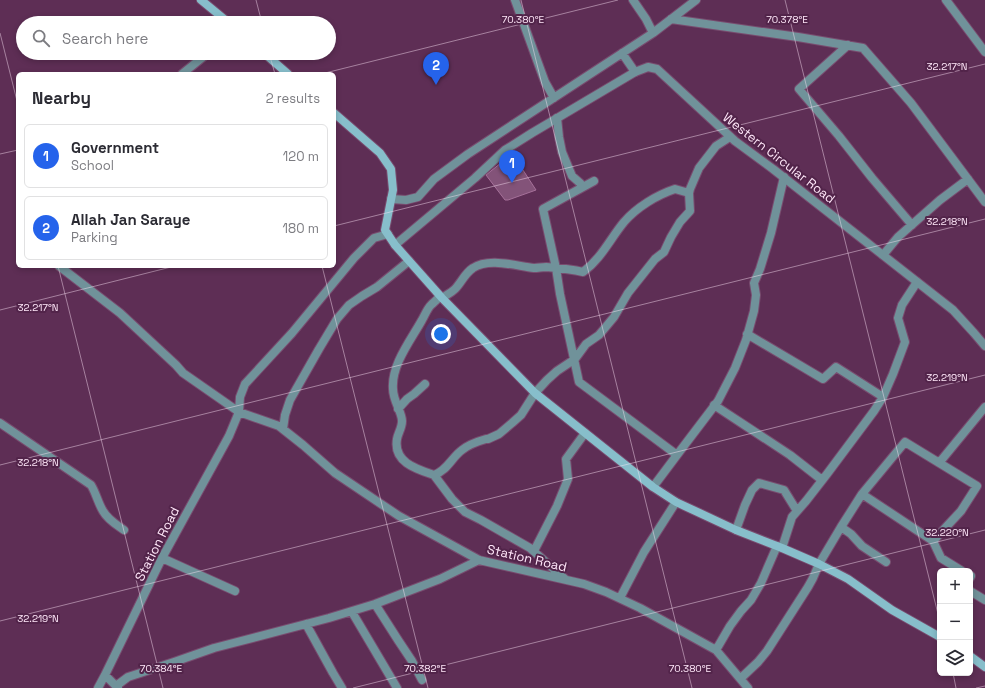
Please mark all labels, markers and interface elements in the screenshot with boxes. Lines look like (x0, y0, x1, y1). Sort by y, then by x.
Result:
text: 70.380°E (502, 13, 545, 26)
text: 70.378°E (766, 13, 808, 26)
search box (16, 16, 336, 60)
icon: search (30, 27, 52, 49)
text: Search here (62, 29, 148, 48)
pin: 2 (423, 52, 449, 85)
text: 32.217°N (927, 60, 967, 73)
text: Nearby (32, 87, 91, 109)
text: 2 results (266, 90, 320, 107)
street label: Western Circular Road (719, 109, 839, 207)
text: Government (71, 138, 159, 157)
text: 1 (43, 148, 49, 165)
text: 120 m (283, 148, 319, 165)
pin: 1 (499, 150, 525, 183)
text: School (71, 157, 114, 174)
text: Allah Jan Saraye (71, 210, 190, 229)
text: 32.218°N (926, 215, 968, 228)
text: 2 (42, 220, 50, 237)
text: 180 m (283, 220, 319, 237)
text: Parking (71, 229, 118, 246)
text: 32.217°N (18, 301, 58, 314)
your location (431, 324, 451, 344)
text: 32.219°N (926, 371, 968, 384)
text: 32.218°N (17, 456, 59, 469)
street label: Station Road (131, 504, 183, 584)
text: 32.220°N (925, 526, 969, 539)
street label: Station Road (485, 541, 569, 575)
map controls (937, 568, 973, 676)
button: + (937, 568, 973, 604)
button: − (937, 604, 973, 640)
text: 32.219°N (17, 612, 59, 625)
button: layers (937, 640, 973, 676)
text: 70.384°E (140, 662, 183, 675)
text: 70.382°E (404, 662, 446, 675)
text: 70.380°E (669, 662, 712, 675)

